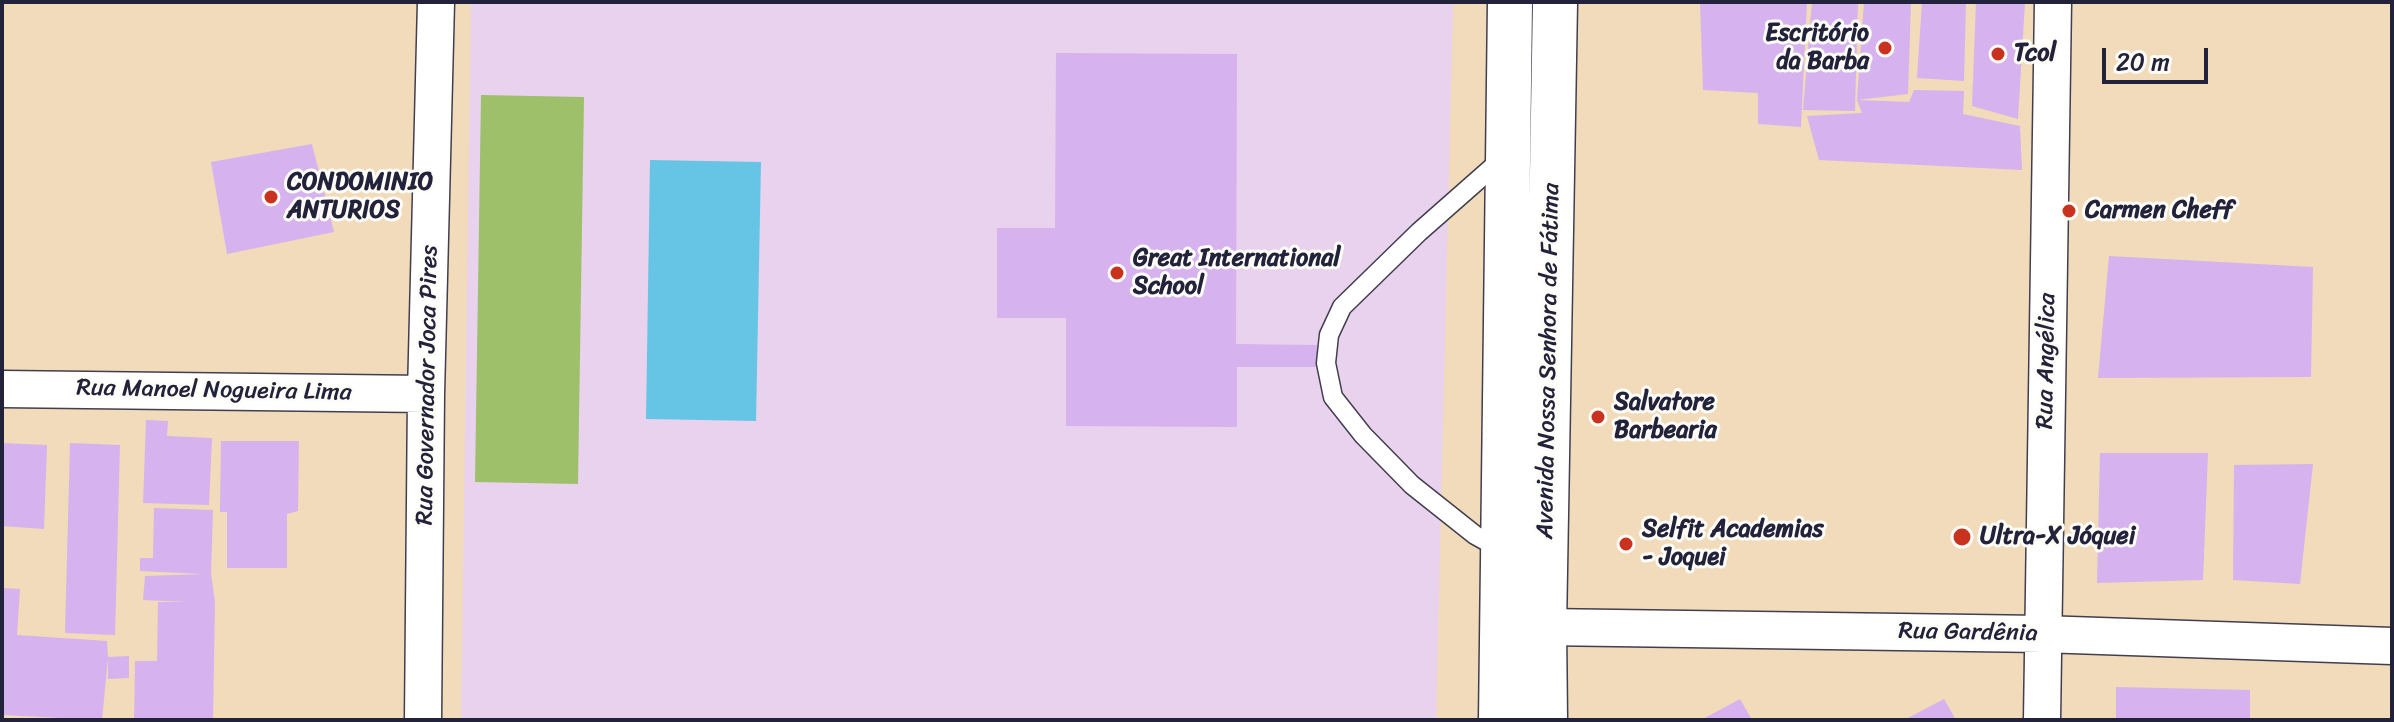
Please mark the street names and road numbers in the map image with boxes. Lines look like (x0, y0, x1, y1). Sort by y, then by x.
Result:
street label: Avenida Nossa Senhora de Fátima (1531, 183, 1567, 539)
street label: Rua Governador Joca Pires (411, 245, 445, 525)
street label: Rua Angélica (2031, 293, 2063, 429)
street label: Rua Manoel Nogueira Lima (76, 374, 352, 408)
street label: Rua Gardênia (1898, 617, 2038, 649)

